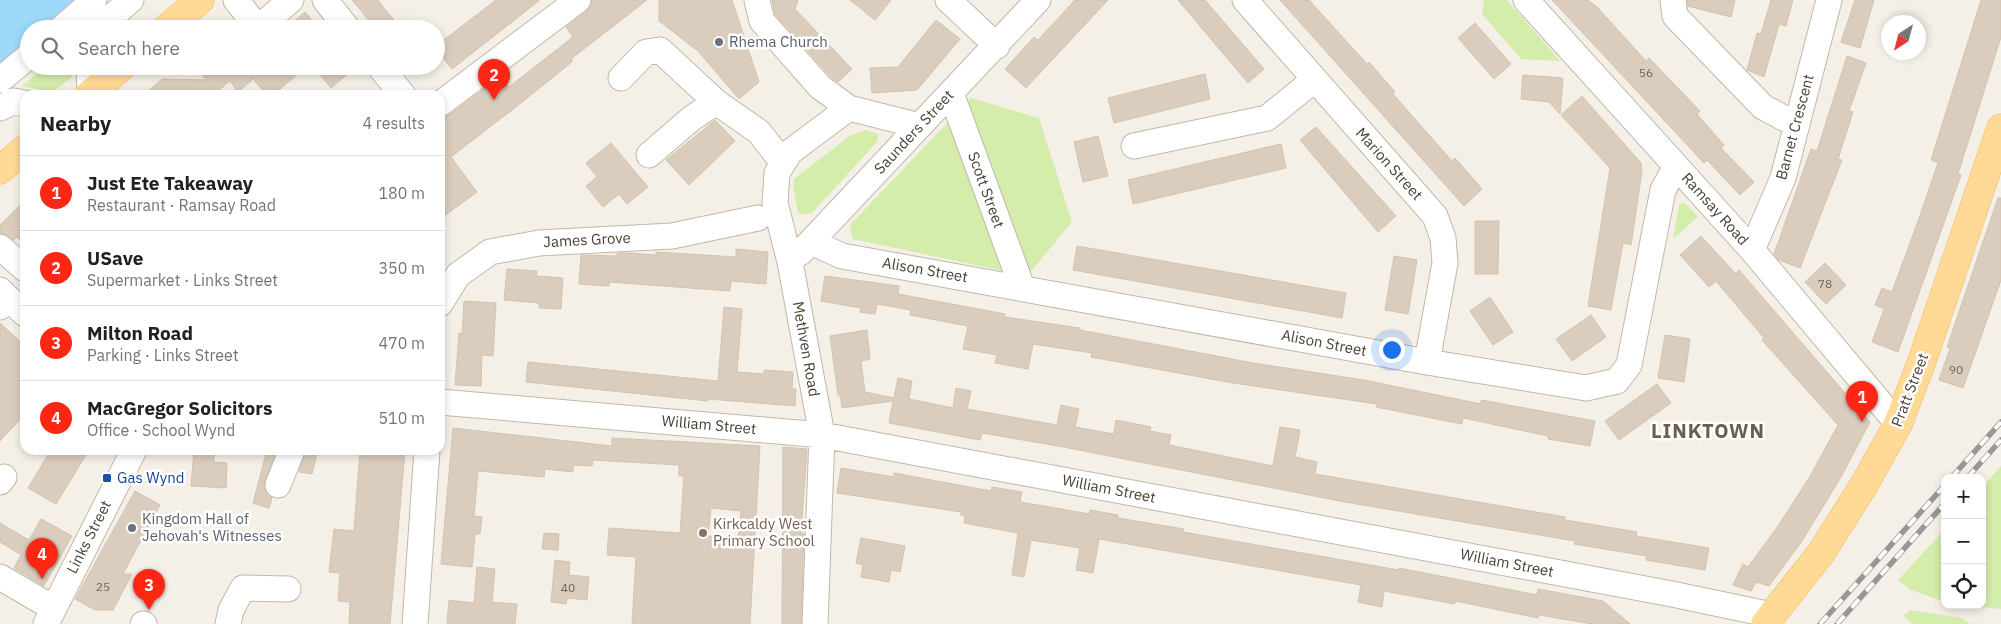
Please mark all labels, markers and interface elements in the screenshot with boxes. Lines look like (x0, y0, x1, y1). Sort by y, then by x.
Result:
north arrow (1881, 15, 1926, 60)
search box (20, 20, 445, 75)
place label: Rhema Church (729, 32, 828, 51)
icon: search (38, 34, 66, 62)
text: Search here (78, 36, 180, 60)
marker: Rhema Church (713, 36, 725, 48)
pin: 2 (478, 59, 510, 100)
house number: 56 (1639, 65, 1653, 80)
street label: Barnet Crescent (1771, 72, 1818, 182)
street label: Saunders Street (870, 86, 957, 178)
text: Nearby (40, 109, 111, 137)
text: 4 results (362, 113, 425, 133)
street label: Marion Street (1352, 123, 1427, 204)
street label: Scott Street (964, 149, 1009, 231)
street label: Ramsay Road (1678, 168, 1753, 249)
text: Just Ete Takeaway (87, 171, 253, 195)
text: 1 (51, 183, 61, 203)
text: 180 m (378, 183, 425, 203)
text: Restaurant · Ramsay Road (87, 195, 276, 215)
street label: James Grove (543, 228, 631, 251)
text: USave (87, 246, 143, 270)
street label: Alison Street (881, 253, 969, 286)
text: 2 (51, 258, 61, 278)
text: 350 m (378, 258, 425, 278)
text: Supermarket · Links Street (87, 270, 278, 290)
house number: 78 (1818, 276, 1832, 291)
street label: Methven Road (789, 300, 824, 398)
text: Milton Road (87, 321, 193, 345)
street label: Alison Street (1280, 325, 1368, 360)
text: 3 (51, 333, 61, 353)
text: 470 m (378, 333, 425, 353)
your location (1379, 337, 1405, 363)
text: Parking · Links Street (87, 345, 239, 365)
street label: Pratt Street (1887, 350, 1932, 429)
house number: 90 (1949, 362, 1963, 377)
pin: 1 (1846, 381, 1878, 422)
text: MacGregor Solicitors (87, 396, 273, 420)
text: 4 (51, 408, 61, 428)
text: 510 m (378, 408, 425, 428)
street label: William Street (661, 411, 757, 438)
district label: LINKTOWN (1651, 417, 1765, 444)
text: Office · School Wynd (87, 420, 235, 440)
place label: Gas Wynd (117, 468, 184, 487)
street label: William Street (1061, 470, 1157, 507)
marker: Gas Wynd (101, 472, 113, 484)
map controls (1941, 474, 1986, 609)
button: + (1941, 474, 1986, 519)
street label: Links Street (62, 497, 115, 577)
place label: Kingdom Hall of Jehovah's Witnesses (142, 509, 282, 545)
place label: Kirkcaldy West Primary School (713, 514, 815, 550)
button: − (1941, 519, 1986, 564)
marker: Kingdom Hall of Jehovah's Witnesses (126, 522, 138, 534)
marker: Kirkcaldy West Primary School (697, 527, 709, 539)
pin: 4 (26, 538, 58, 579)
street label: William Street (1459, 544, 1555, 581)
button: locate (1941, 564, 1986, 609)
pin: 3 (133, 569, 165, 610)
house number: 25 (96, 579, 110, 594)
house number: 40 (561, 580, 575, 595)

